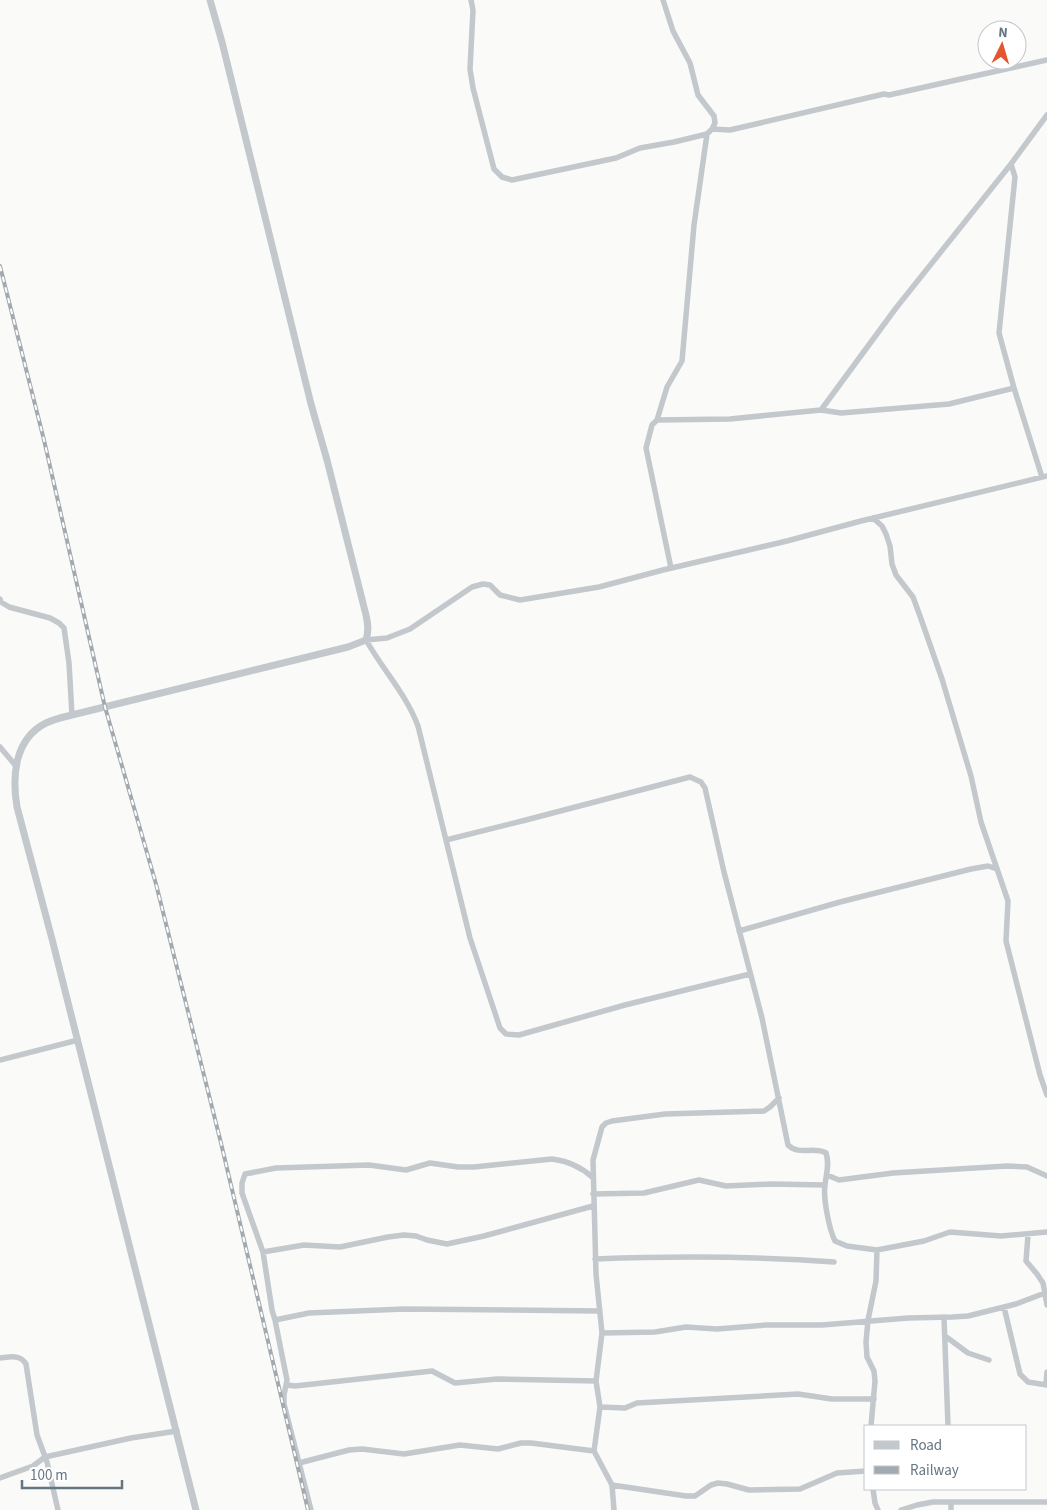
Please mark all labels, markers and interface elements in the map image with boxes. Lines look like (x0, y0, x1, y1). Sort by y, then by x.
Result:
north arrow (977, 20, 1027, 70)
text: N (998, 23, 1009, 43)
legend (864, 1425, 1027, 1490)
text: Road (910, 1435, 942, 1456)
scale bar (22, 1458, 122, 1490)
text: Railway (910, 1460, 959, 1481)
text: 100 m (30, 1465, 68, 1486)

